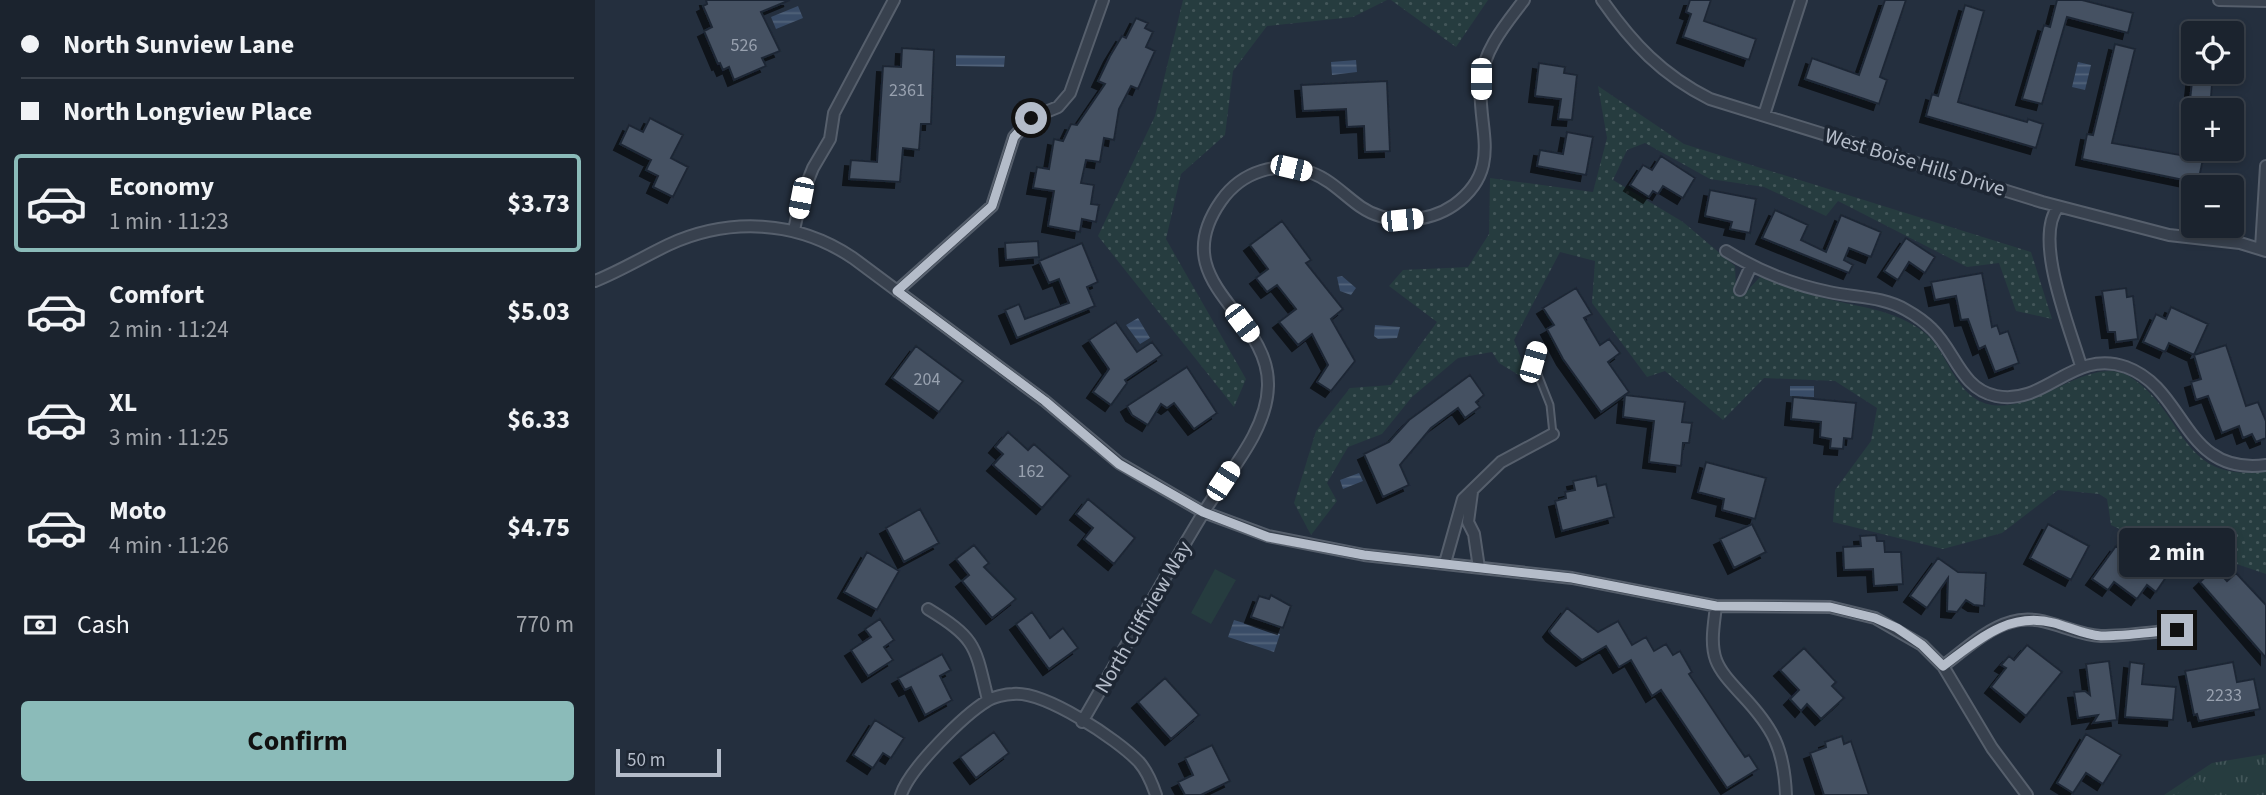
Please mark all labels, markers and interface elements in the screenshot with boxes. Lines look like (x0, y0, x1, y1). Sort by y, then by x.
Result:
map controls (2181, 21, 2244, 238)
button: locate (2181, 21, 2244, 84)
text: North Sunview Lane (63, 26, 294, 63)
house number: 526 (731, 33, 757, 58)
car (1471, 58, 1492, 100)
house number: 2361 (889, 78, 925, 103)
text: North Longview Place (63, 93, 312, 130)
button: + (2181, 98, 2244, 161)
route start (1015, 102, 1047, 134)
street label: West Boise Hills Drive (1821, 120, 2009, 204)
car (1269, 153, 1314, 183)
text: Economy (109, 168, 214, 205)
icon: car (25, 172, 88, 235)
car (787, 175, 816, 221)
button: − (2181, 175, 2244, 238)
text: $3.73 (507, 185, 570, 222)
text: 1 min · 11:23 (109, 205, 229, 238)
car (1381, 207, 1424, 233)
text: Comfort (109, 276, 204, 313)
icon: car (25, 280, 88, 343)
text: $5.03 (507, 293, 570, 330)
car (1221, 300, 1264, 346)
text: 2 min · 11:24 (109, 313, 229, 346)
car (1518, 339, 1549, 385)
house number: 204 (914, 367, 940, 392)
text: XL (109, 384, 137, 421)
icon: car (25, 388, 88, 451)
text: $6.33 (507, 401, 570, 438)
text: 3 min · 11:25 (109, 421, 229, 454)
car (1203, 458, 1244, 504)
house number: 162 (1018, 459, 1044, 484)
text: Moto (109, 492, 166, 529)
icon: car (25, 496, 88, 559)
text: $4.75 (507, 509, 570, 546)
callout: 2 min (2119, 528, 2235, 578)
text: 4 min · 11:26 (109, 529, 229, 562)
street label: North Cliffview Way (1087, 535, 1199, 699)
text: 2 min (2149, 536, 2205, 569)
icon: cash (21, 606, 59, 644)
text: Cash (77, 606, 130, 643)
text: 770 m (516, 608, 574, 641)
route end (2161, 614, 2193, 646)
house number: 2233 (2206, 683, 2242, 708)
button: Confirm (21, 701, 574, 781)
scale bar (616, 746, 721, 778)
text: 50 m (627, 747, 665, 774)

